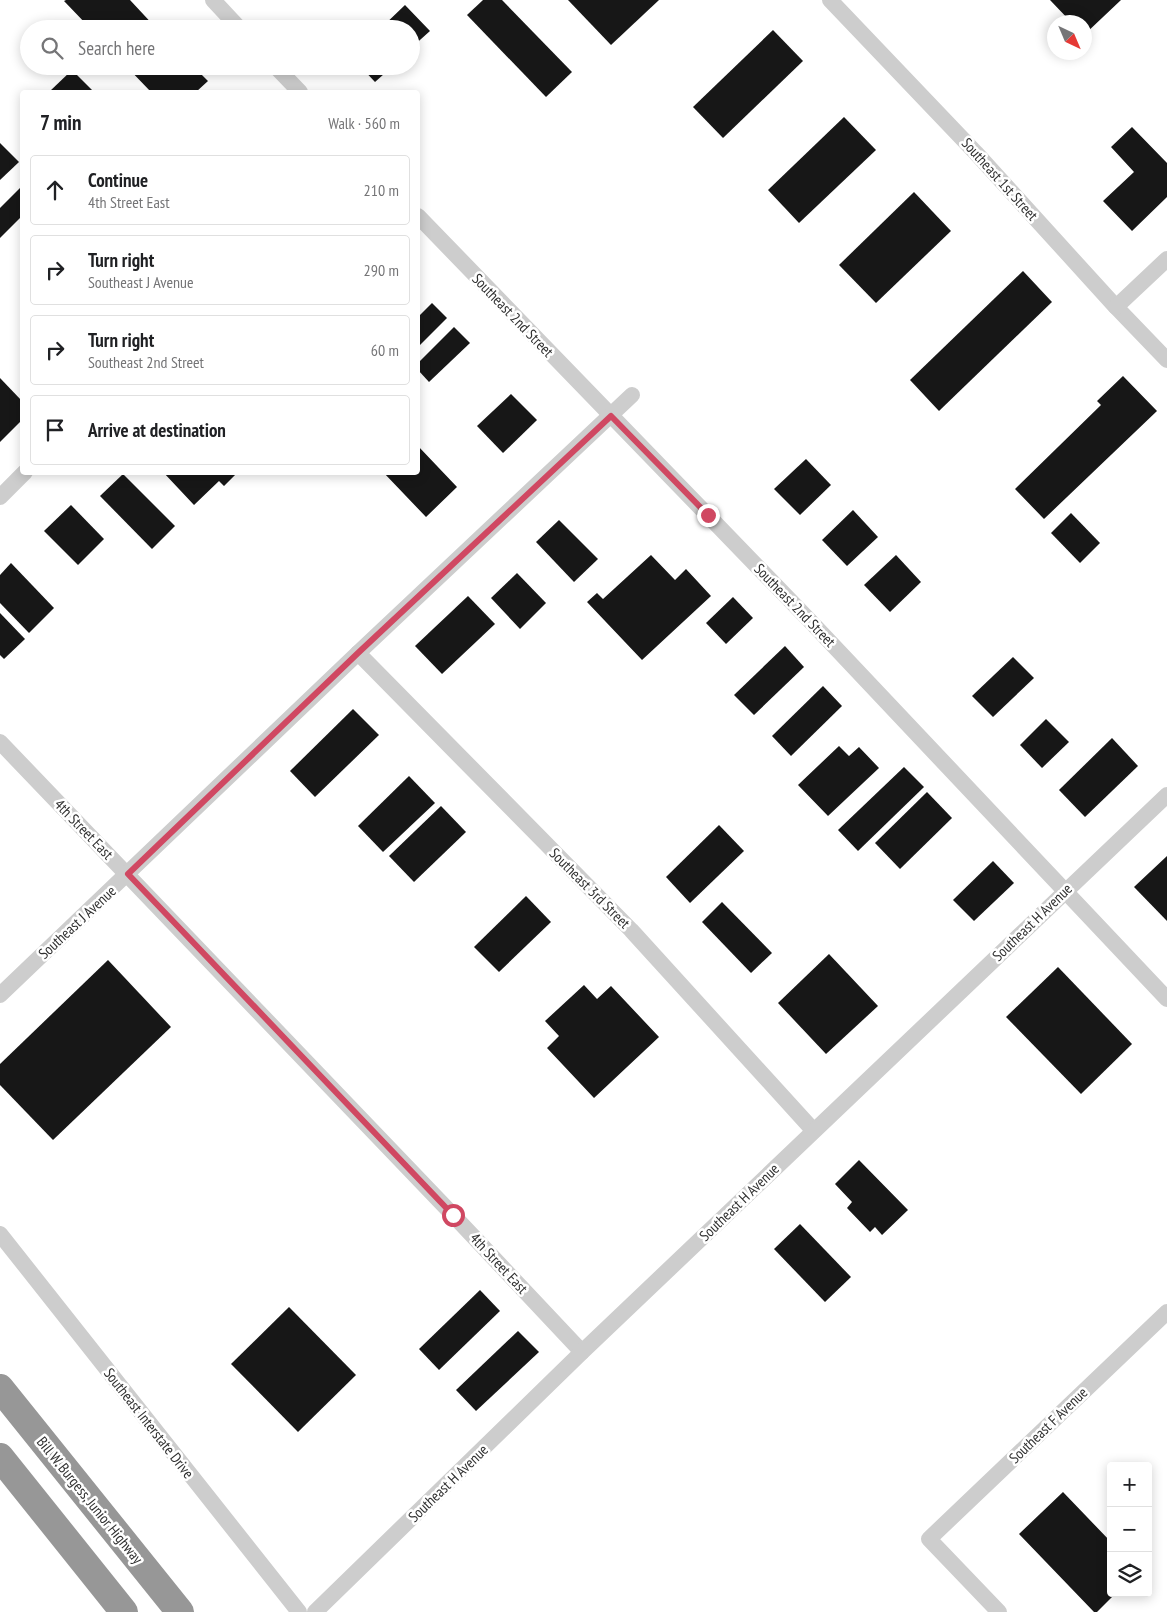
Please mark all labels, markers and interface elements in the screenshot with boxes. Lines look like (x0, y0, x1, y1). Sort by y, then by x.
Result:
north arrow (1047, 15, 1092, 60)
search box (20, 20, 420, 75)
icon: search (38, 34, 66, 62)
text: Search here (78, 36, 155, 60)
text: 7 min (40, 109, 82, 136)
text: Walk · 560 m (328, 113, 400, 133)
street label: Southeast 1st Street (958, 134, 1042, 224)
text: Continue (88, 168, 148, 192)
icon: ahead (41, 176, 69, 204)
text: 210 m (364, 180, 399, 200)
text: 4th Street East (88, 192, 170, 212)
text: Turn right (88, 248, 154, 272)
icon: right (41, 256, 69, 284)
text: 290 m (364, 260, 399, 280)
street label: Southeast 2nd Street (468, 269, 558, 361)
text: Southeast J Avenue (88, 272, 194, 292)
text: Turn right (88, 328, 154, 352)
icon: right (41, 336, 69, 364)
text: 60 m (371, 340, 399, 360)
text: Southeast 2nd Street (88, 352, 204, 372)
icon: arrive (41, 416, 69, 444)
text: Arrive at destination (88, 418, 226, 442)
route end (697, 504, 720, 527)
street label: Southeast 2nd Street (750, 559, 840, 651)
street label: 4th Street East (51, 795, 117, 863)
street label: Southeast 3rd Street (546, 844, 634, 932)
street label: Southeast H Avenue (988, 879, 1076, 965)
street label: Southeast J Avenue (34, 881, 120, 963)
street label: Southeast H Avenue (695, 1159, 783, 1245)
route start (442, 1204, 465, 1227)
street label: 4th Street East (466, 1229, 532, 1297)
street label: Southeast Interstate Drive (100, 1364, 198, 1482)
street label: Southeast F Avenue (1005, 1383, 1091, 1467)
street label: Bill W. Burgess, Junior Highway (33, 1432, 147, 1568)
street label: Southeast H Avenue (404, 1440, 492, 1526)
map controls (1107, 1462, 1152, 1597)
button: + (1107, 1462, 1152, 1507)
button: − (1107, 1507, 1152, 1552)
button: layers (1107, 1552, 1152, 1597)

